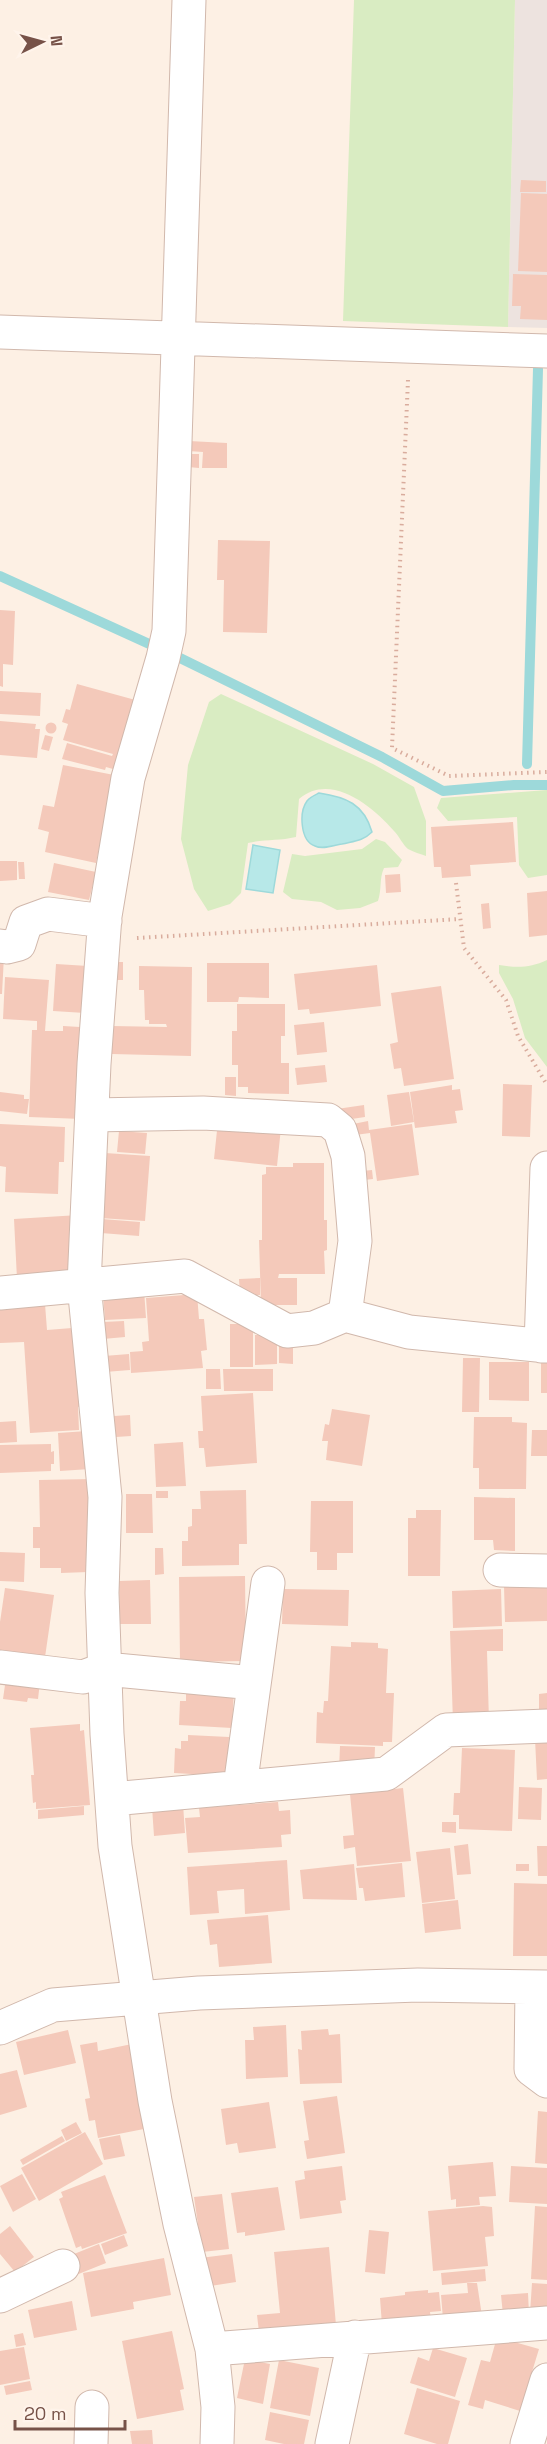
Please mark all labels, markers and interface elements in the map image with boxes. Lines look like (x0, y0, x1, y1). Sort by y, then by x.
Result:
north arrow (12, 12, 72, 72)
text: N (46, 34, 67, 47)
scale bar (15, 2393, 124, 2431)
text: 20 m (24, 2402, 67, 2425)

